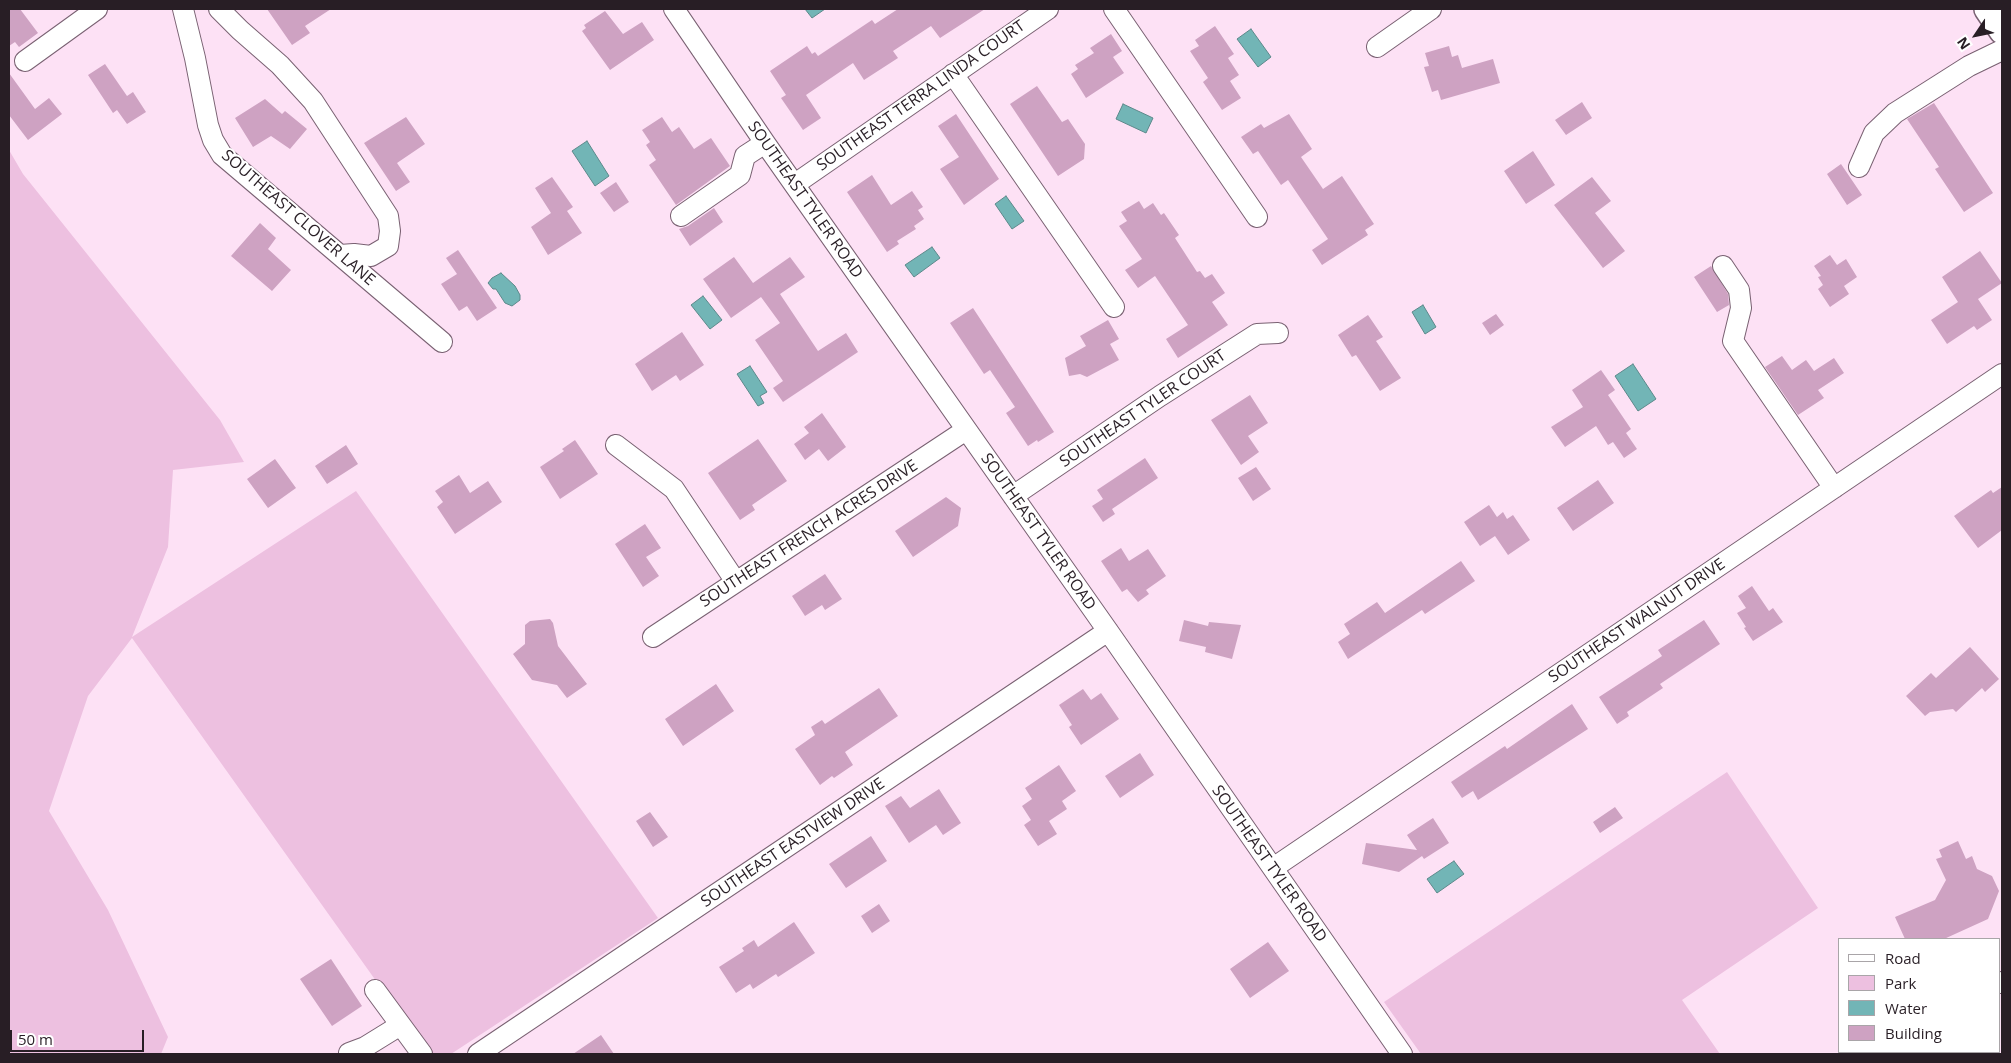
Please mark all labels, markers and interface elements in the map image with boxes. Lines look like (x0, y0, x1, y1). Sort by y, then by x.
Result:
north arrow (1951, 10, 2001, 60)
street label: SOUTHEAST TERRA LINDA COURT (813, 17, 1029, 175)
text: N (1952, 34, 1974, 54)
street label: SOUTHEAST TYLER ROAD (743, 118, 867, 282)
street label: SOUTHEAST CLOVER LANE (217, 146, 379, 290)
street label: SOUTHEAST TYLER COURT (1056, 346, 1230, 472)
street label: SOUTHEAST TYLER ROAD (976, 450, 1100, 614)
street label: SOUTHEAST FRENCH ACRES DRIVE (697, 456, 921, 612)
street label: SOUTHEAST WALNUT DRIVE (1545, 555, 1729, 687)
street label: SOUTHEAST EASTVIEW DRIVE (698, 774, 888, 912)
street label: SOUTHEAST TYLER ROAD (1207, 782, 1331, 946)
legend (1838, 938, 2001, 1053)
text: Road (1885, 948, 1921, 968)
text: Park (1885, 973, 1916, 993)
text: Water (1885, 998, 1927, 1018)
scale bar (12, 1020, 146, 1052)
text: Building (1885, 1023, 1942, 1043)
text: 50 m (18, 1029, 53, 1049)

